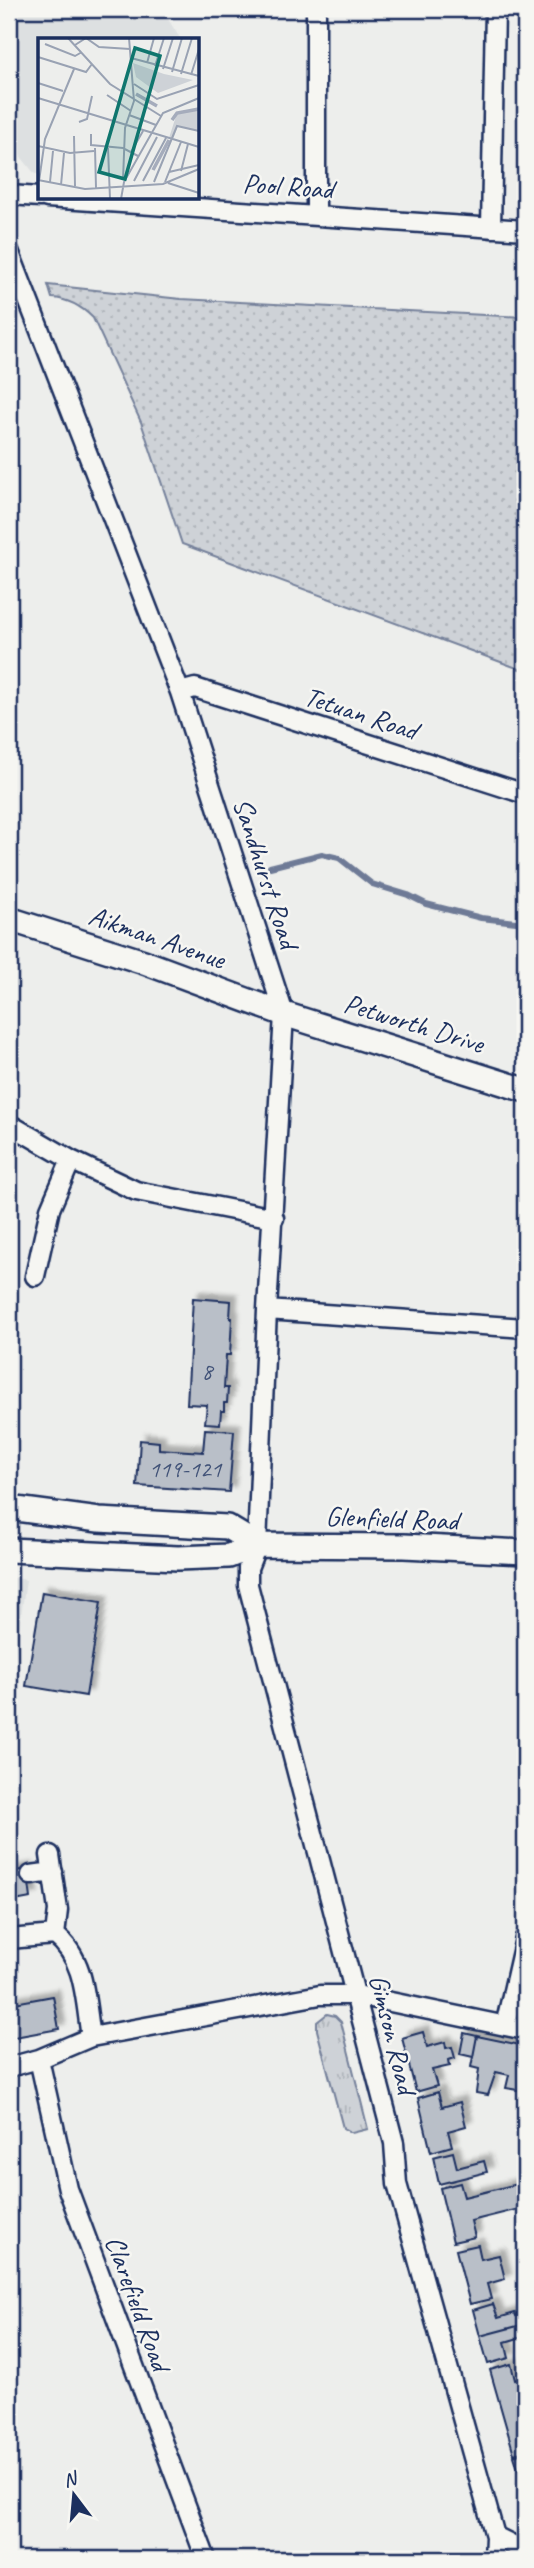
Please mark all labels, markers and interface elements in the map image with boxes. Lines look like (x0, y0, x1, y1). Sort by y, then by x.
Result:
inset map (38, 38, 200, 200)
street label: Pool Road (242, 165, 338, 207)
street label: Tetuan Road (300, 678, 426, 749)
street label: Sandhurst Road (225, 794, 308, 956)
street label: Aikman Avenue (84, 897, 231, 977)
street label: Petworth Drive (340, 985, 490, 1061)
house number: 8 (202, 1356, 215, 1386)
house number: 119-121 (149, 1454, 223, 1484)
street label: Glenfield Road (325, 1498, 463, 1538)
street label: Gimson Road (361, 1971, 426, 2101)
street label: Clarefield Road (97, 2231, 180, 2379)
north arrow (38, 2460, 108, 2530)
text: N (61, 2466, 82, 2493)

